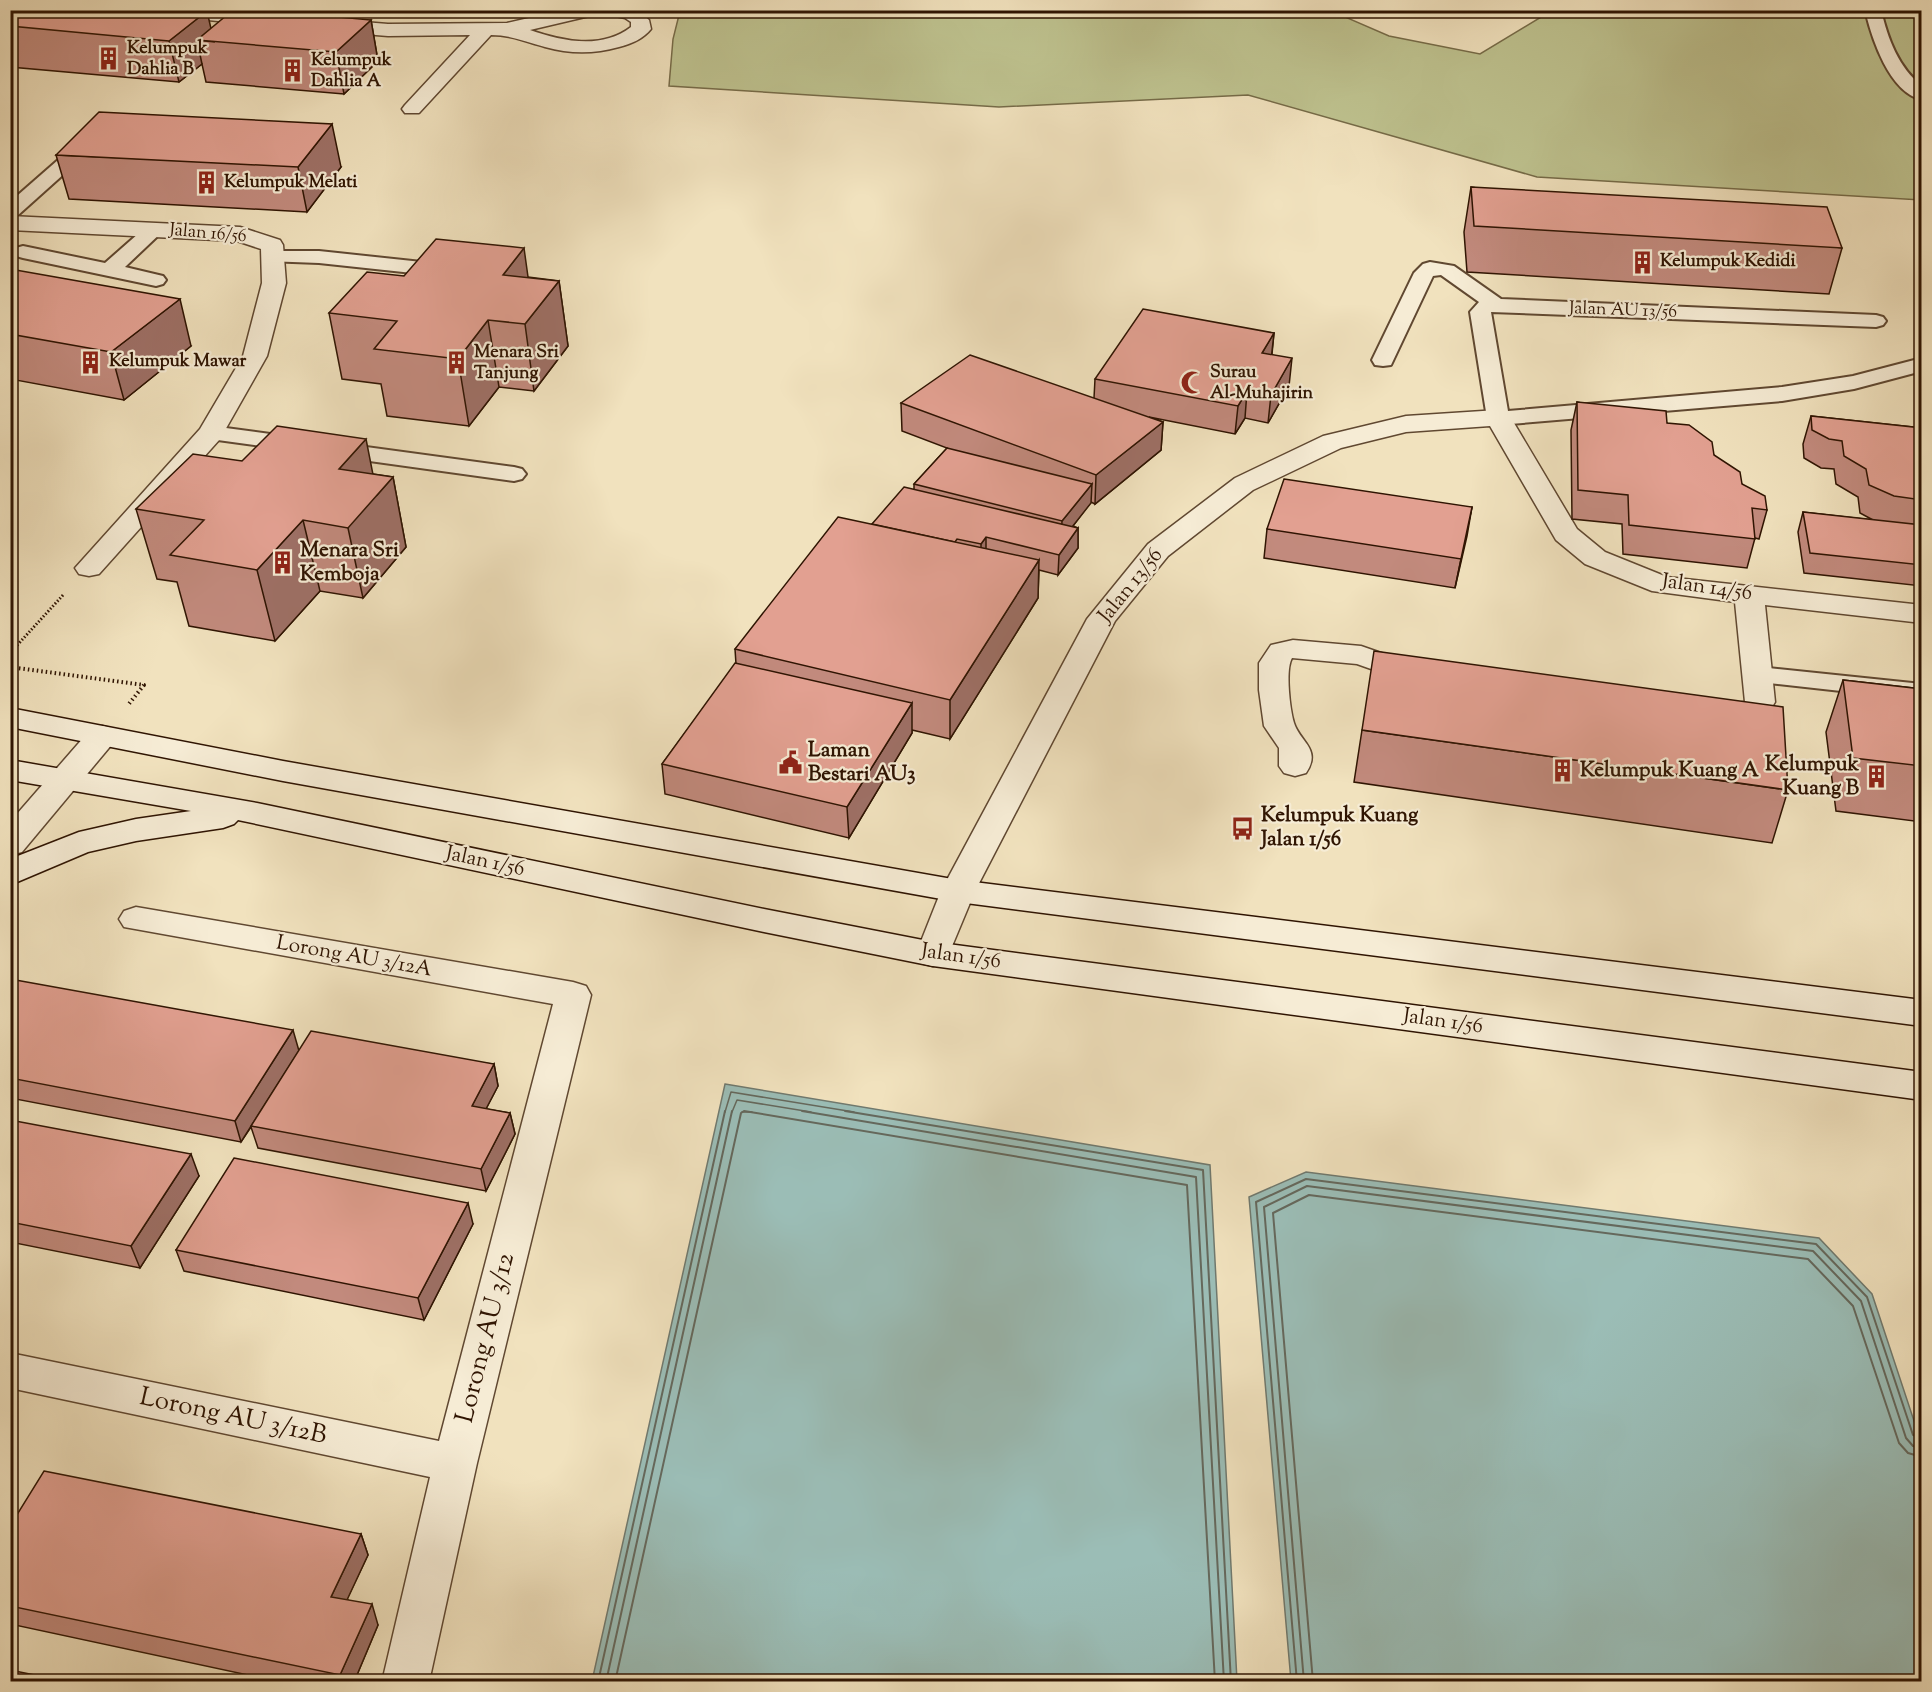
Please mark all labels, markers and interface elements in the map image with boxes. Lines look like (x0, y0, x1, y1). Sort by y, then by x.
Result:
place label: Kelumpuk Dahlia B (127, 36, 208, 83)
building icon: Kelumpuk Dahlia B (96, 46, 122, 72)
place label: Kelumpuk Dahlia A (311, 48, 392, 95)
building icon: Kelumpuk Dahlia A (280, 58, 306, 84)
building icon: Kelumpuk Melati (193, 170, 219, 196)
place label: Kelumpuk Melati (224, 170, 358, 196)
street label: Jalan 16/56 (167, 218, 248, 250)
building icon: Kelumpuk Kedidi (1629, 249, 1655, 275)
place label: Kelumpuk Kedidi (1660, 249, 1796, 275)
street label: Jalan AU 13/56 (1568, 296, 1678, 326)
place label: Menara Sri Tanjung (474, 340, 560, 387)
building icon: Kelumpuk Mawar (78, 349, 104, 375)
place label: Kelumpuk Mawar (109, 349, 247, 375)
building icon: Menara Sri Tanjung (443, 350, 469, 376)
place label: Surau Al-Muhajirin (1210, 360, 1314, 407)
mosque icon: Surau Al-Muhajirin (1179, 370, 1205, 396)
place label: Menara Sri Kemboja (300, 536, 399, 590)
street label: Jalan 13/56 (1091, 542, 1171, 631)
building icon: Menara Sri Kemboja (269, 550, 295, 576)
street label: Jalan 14/56 (1659, 567, 1754, 609)
place label: Laman Bestari AU3 (808, 736, 916, 790)
public building icon: Laman Bestari AU3 (777, 750, 803, 776)
place label: Kelumpuk Kuang B (1765, 750, 1860, 804)
place label: Kelumpuk Kuang A (1580, 756, 1760, 786)
building icon: Kelumpuk Kuang A (1549, 758, 1575, 784)
building icon: Kelumpuk Kuang B (1864, 764, 1890, 790)
place label: Kelumpuk Kuang Jalan 1/56 (1259, 801, 1419, 855)
bus stop icon: Kelumpuk Kuang Jalan 1/56 (1230, 815, 1256, 841)
street label: Jalan 1/56 (442, 839, 527, 885)
street label: Lorong AU 3/12A (274, 929, 434, 985)
street label: Jalan 1/56 (918, 936, 1003, 977)
street label: Jalan 1/56 (1400, 1001, 1485, 1042)
street label: Lorong AU 3/12 (447, 1249, 525, 1427)
street label: Lorong AU 3/12B (136, 1379, 330, 1455)

